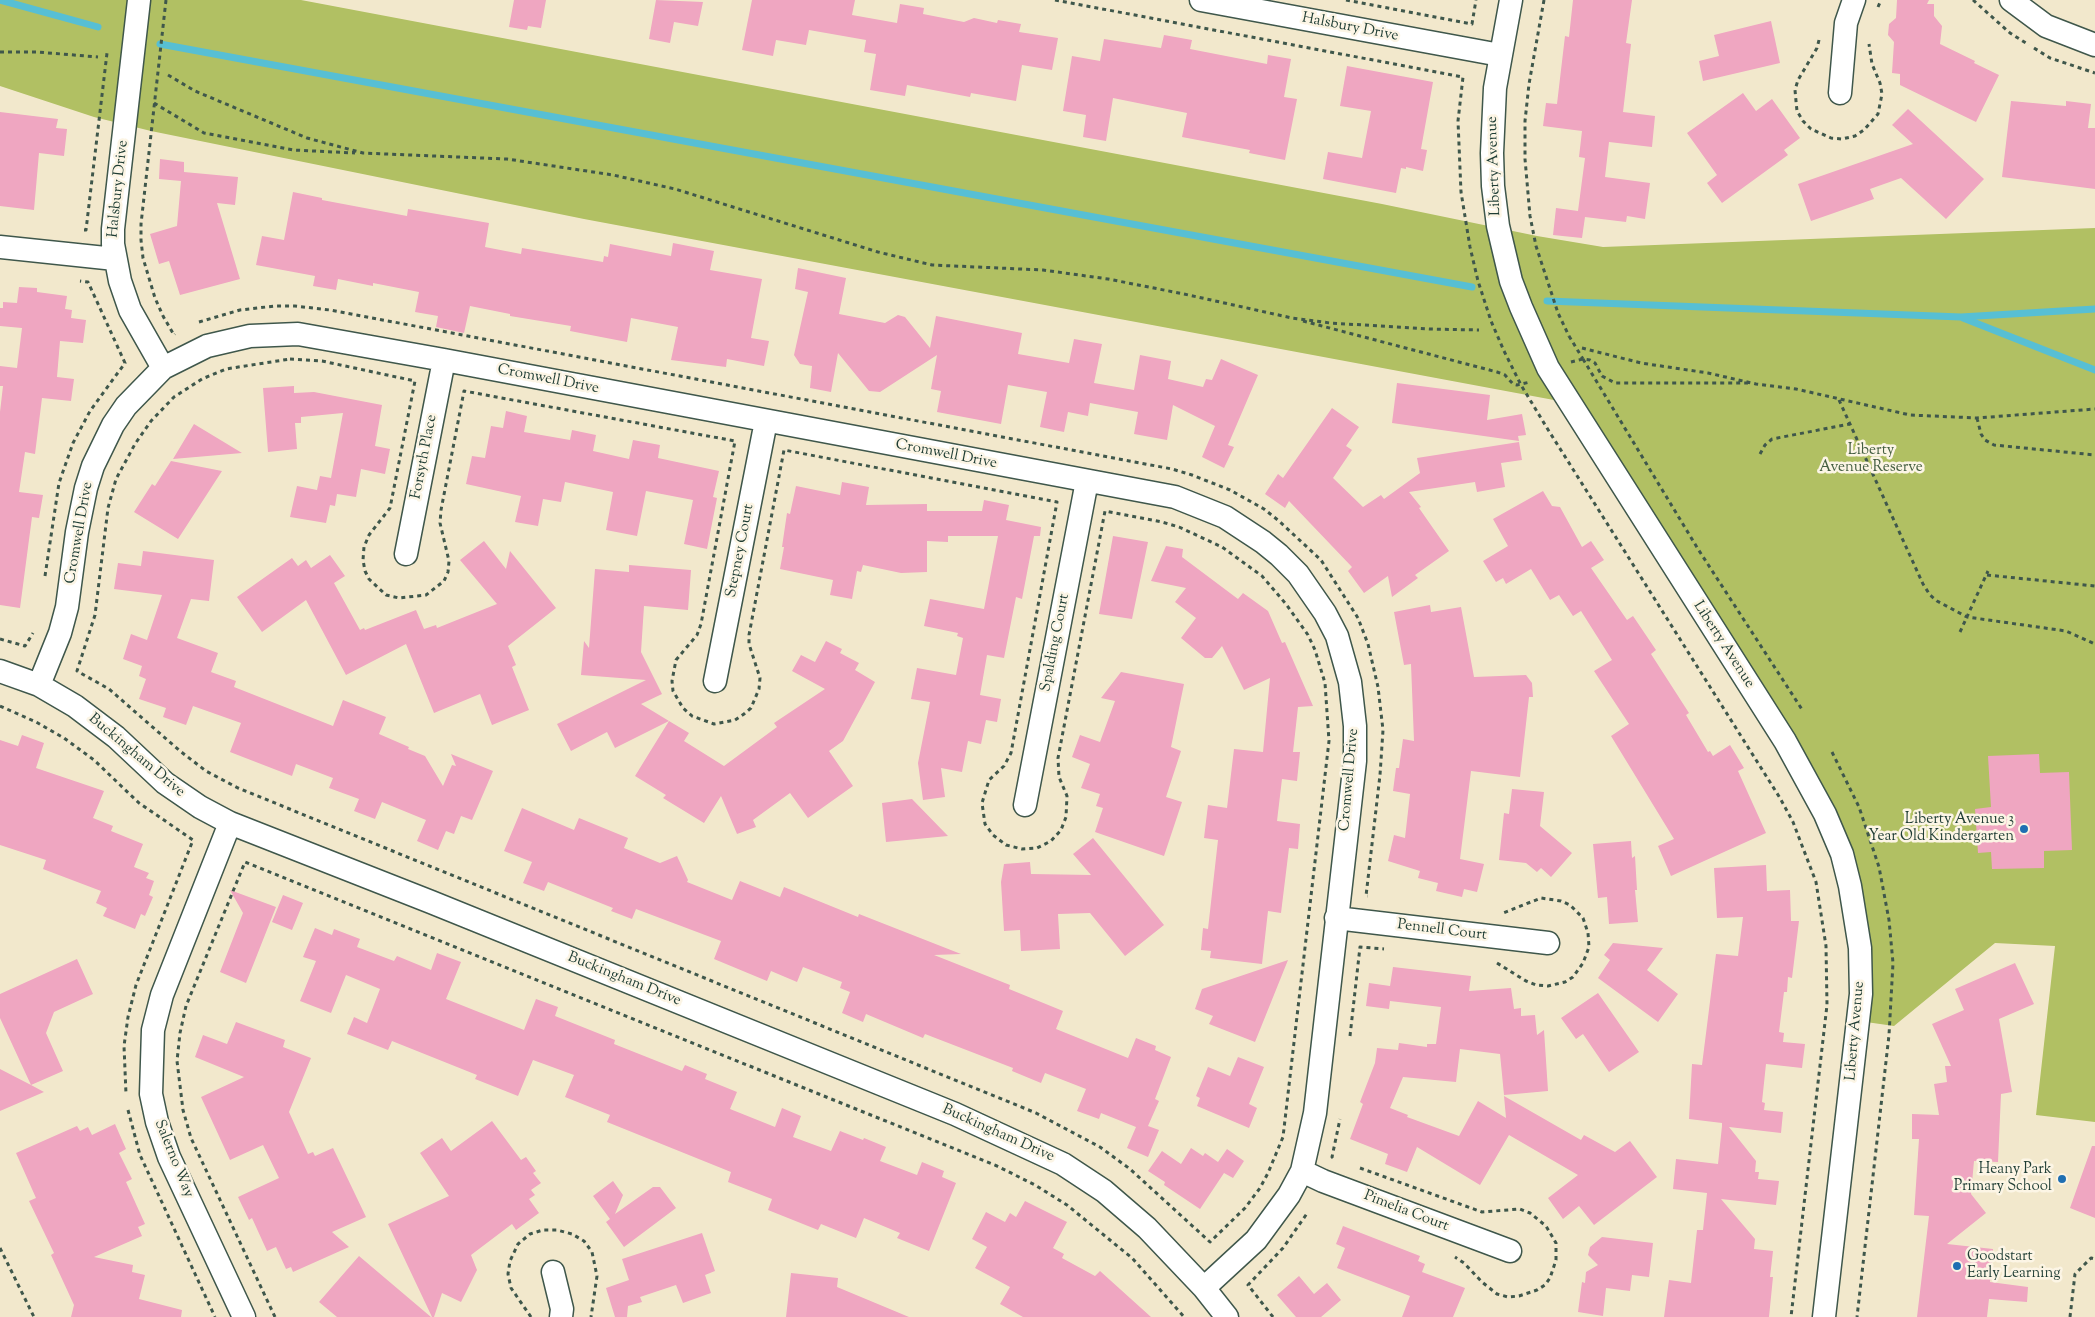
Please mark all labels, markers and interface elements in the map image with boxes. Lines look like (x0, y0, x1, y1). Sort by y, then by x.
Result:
street label: Halsbury Drive (1300, 10, 1400, 46)
street label: Liberty Avenue (1484, 116, 1506, 216)
street label: Halsbury Drive (105, 139, 133, 239)
street label: Cromwell Drive (496, 361, 600, 399)
street label: Forsyth Place (408, 413, 442, 501)
street label: Cromwell Drive (894, 436, 998, 474)
park label: Liberty Avenue Reserve (1819, 442, 1923, 477)
street label: Cromwell Drive (62, 481, 98, 585)
street label: Stepney Court (723, 503, 759, 599)
street label: Spalding Court (1038, 592, 1074, 694)
street label: Liberty Avenue (1688, 598, 1758, 692)
street label: Buckingham Drive (84, 710, 188, 802)
street label: Cromwell Drive (1337, 728, 1363, 832)
place label: Liberty Avenue 3 Year Old Kindergarten (1868, 811, 2014, 846)
marker: Liberty Avenue 3 Year Old Kindergarten (2018, 823, 2030, 835)
street label: Pennell Court (1396, 917, 1488, 945)
street label: Buckingham Drive (565, 949, 683, 1011)
street label: Liberty Avenue (1843, 980, 1869, 1082)
street label: Buckingham Drive (939, 1101, 1057, 1167)
street label: Salerno Way (149, 1117, 197, 1201)
place label: Heany Park Primary School (1954, 1161, 2052, 1196)
marker: Heany Park Primary School (2056, 1173, 2068, 1185)
street label: Pimelia Court (1361, 1188, 1451, 1236)
place label: Goodstart Early Learning (1967, 1248, 2061, 1283)
marker: Goodstart Early Learning (1951, 1260, 1963, 1272)

